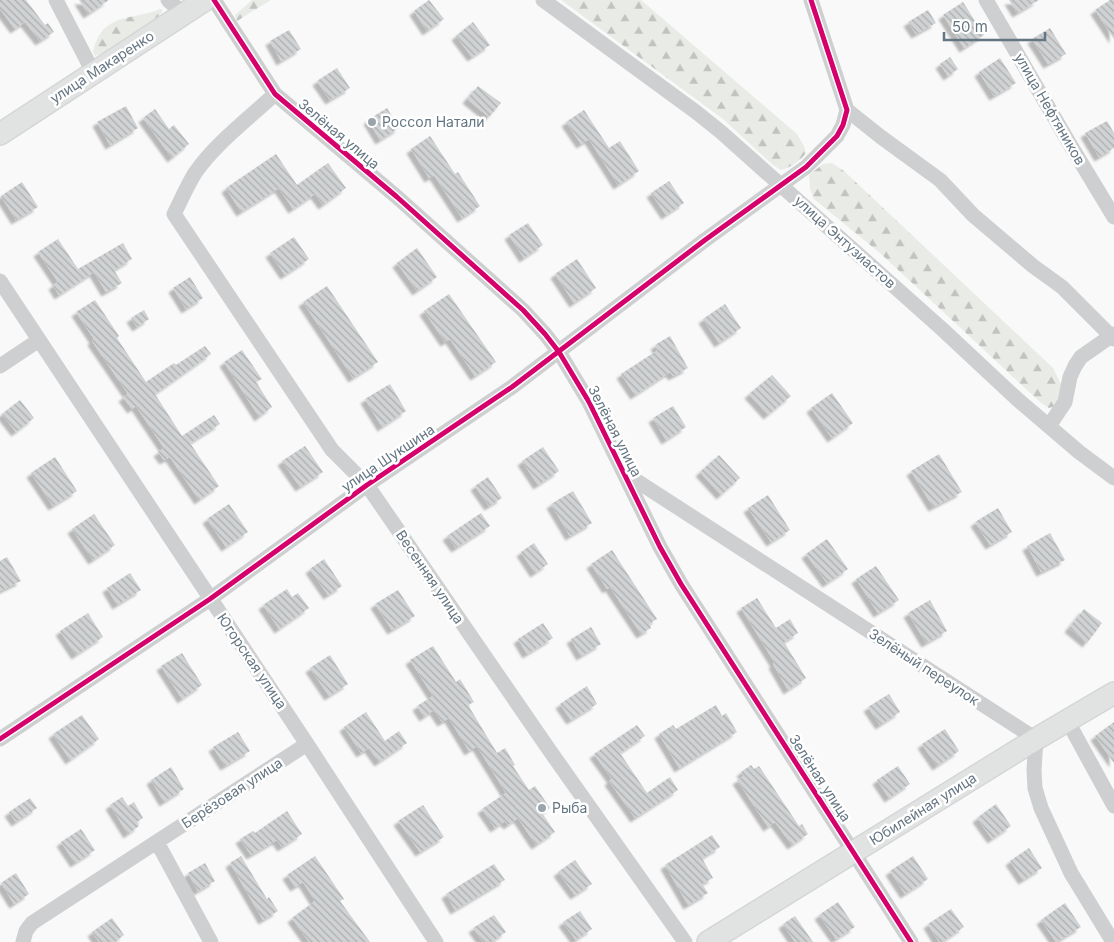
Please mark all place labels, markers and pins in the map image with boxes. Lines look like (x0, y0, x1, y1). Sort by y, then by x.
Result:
place label: Россол Натали (382, 113, 485, 130)
marker: Россол Натали (366, 116, 378, 128)
place label: Рыба (552, 799, 587, 816)
marker: Рыба (536, 802, 548, 814)

